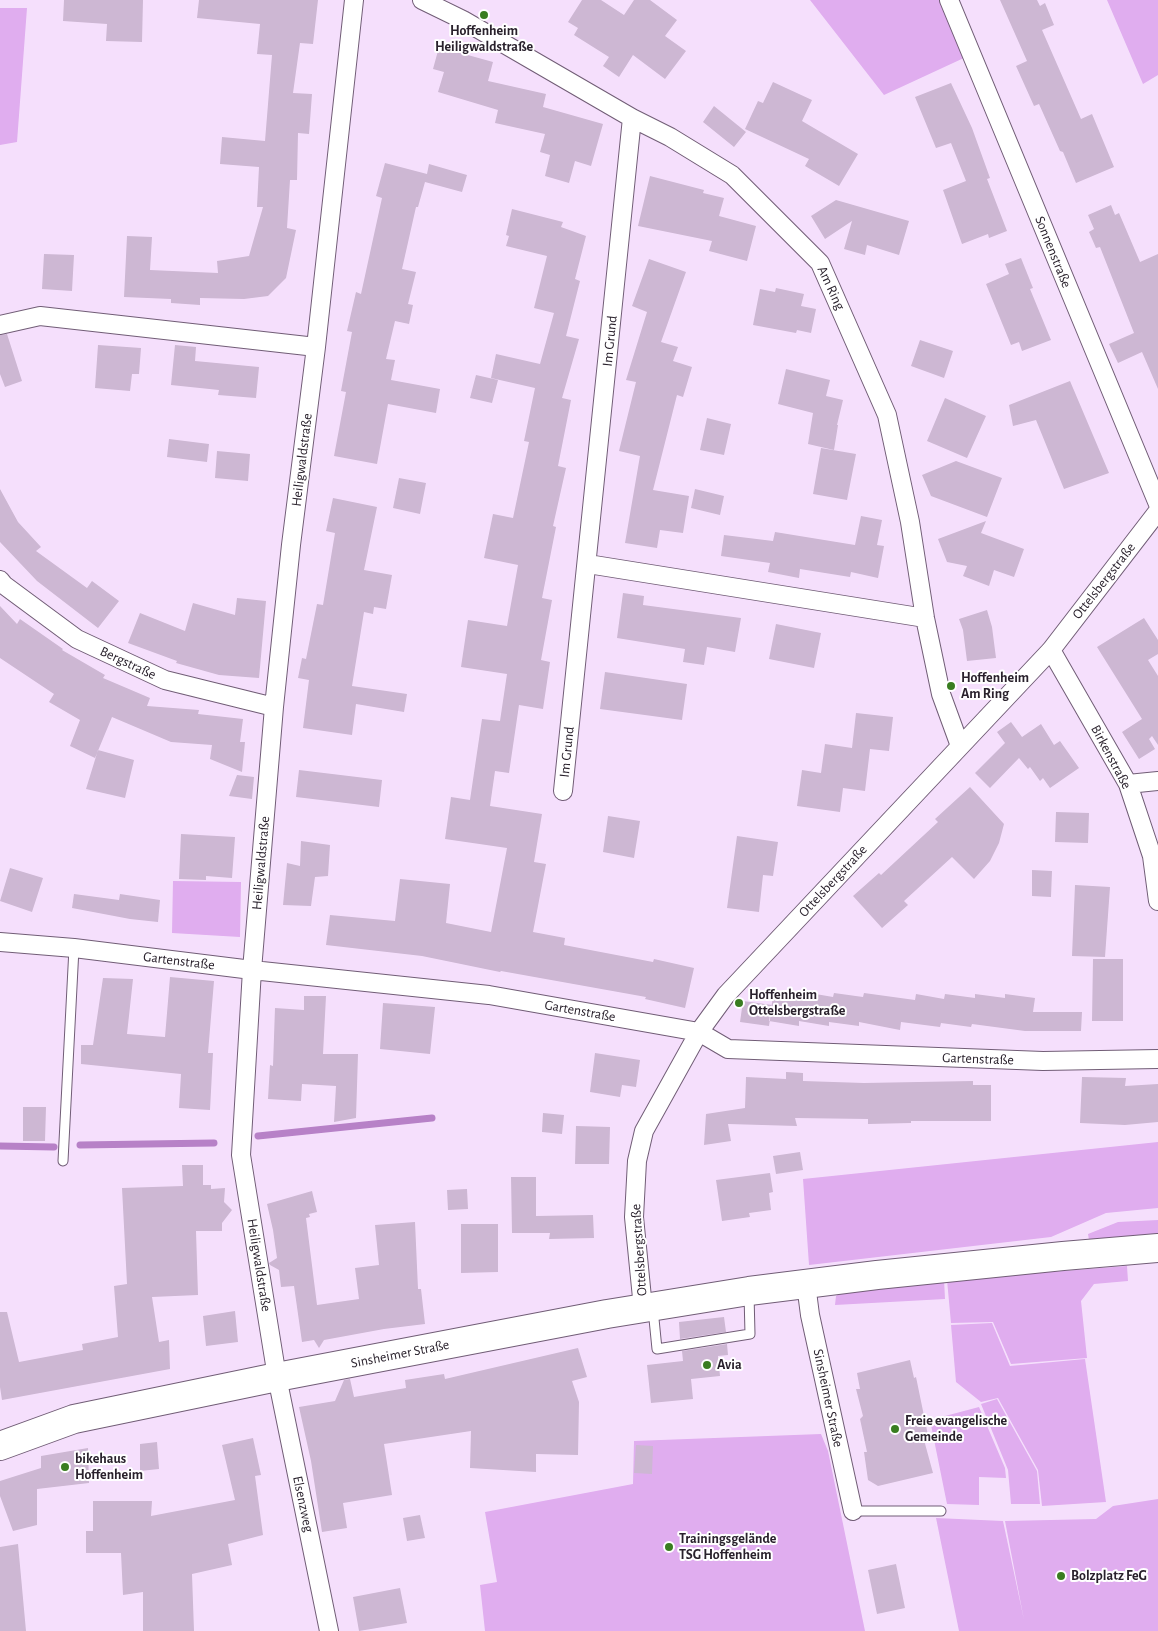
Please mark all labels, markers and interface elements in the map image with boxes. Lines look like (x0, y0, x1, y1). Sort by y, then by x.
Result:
marker: Hoffenheim Heiligwaldstraße (478, 9, 490, 21)
place label: Hoffenheim Heiligwaldstraße (435, 23, 533, 56)
street label: Sonnenstraße (1031, 214, 1075, 290)
street label: Am Ring (814, 263, 848, 313)
street label: Im Grund (599, 315, 621, 367)
street label: Heiligwaldstraße (288, 412, 316, 508)
street label: Ottelsbergstraße (1069, 539, 1139, 623)
street label: Bergstraße (97, 643, 159, 683)
place label: Hoffenheim Am Ring (961, 670, 1029, 702)
marker: Hoffenheim Am Ring (945, 680, 957, 692)
street label: Birkenstraße (1087, 722, 1135, 792)
street label: Im Grund (556, 726, 578, 778)
street label: Heiligwaldstraße (249, 815, 273, 911)
street label: Ottelsbergstraße (795, 841, 871, 921)
street label: Gartenstraße (142, 948, 216, 974)
place label: Hoffenheim Ottelsbergstraße (749, 987, 845, 1020)
street label: Gartenstraße (543, 996, 617, 1026)
marker: Hoffenheim Ottelsbergstraße (733, 997, 745, 1009)
street label: Gartenstraße (942, 1049, 1014, 1069)
street label: Ottelsbergstraße (627, 1203, 651, 1297)
street label: Heiligwaldstraße (243, 1217, 275, 1313)
street label: Sinsheimer Straße (349, 1336, 451, 1372)
street label: Sinsheimer Straße (809, 1347, 847, 1449)
place label: Avia (717, 1357, 742, 1373)
marker: Avia (701, 1359, 713, 1371)
place label: Freie evangelische Gemeinde (905, 1413, 1007, 1445)
marker: Freie evangelische Gemeinde (889, 1423, 901, 1435)
place label: bikehaus Hoffenheim (75, 1451, 143, 1484)
marker: bikehaus Hoffenheim (59, 1461, 71, 1473)
street label: Elsenzweg (289, 1474, 317, 1534)
place label: Trainingsgelände TSG Hoffenheim (679, 1531, 776, 1564)
marker: Trainingsgelände TSG Hoffenheim (663, 1541, 675, 1553)
place label: Bolzplatz FeG (1071, 1568, 1147, 1584)
marker: Bolzplatz FeG (1055, 1570, 1067, 1582)

